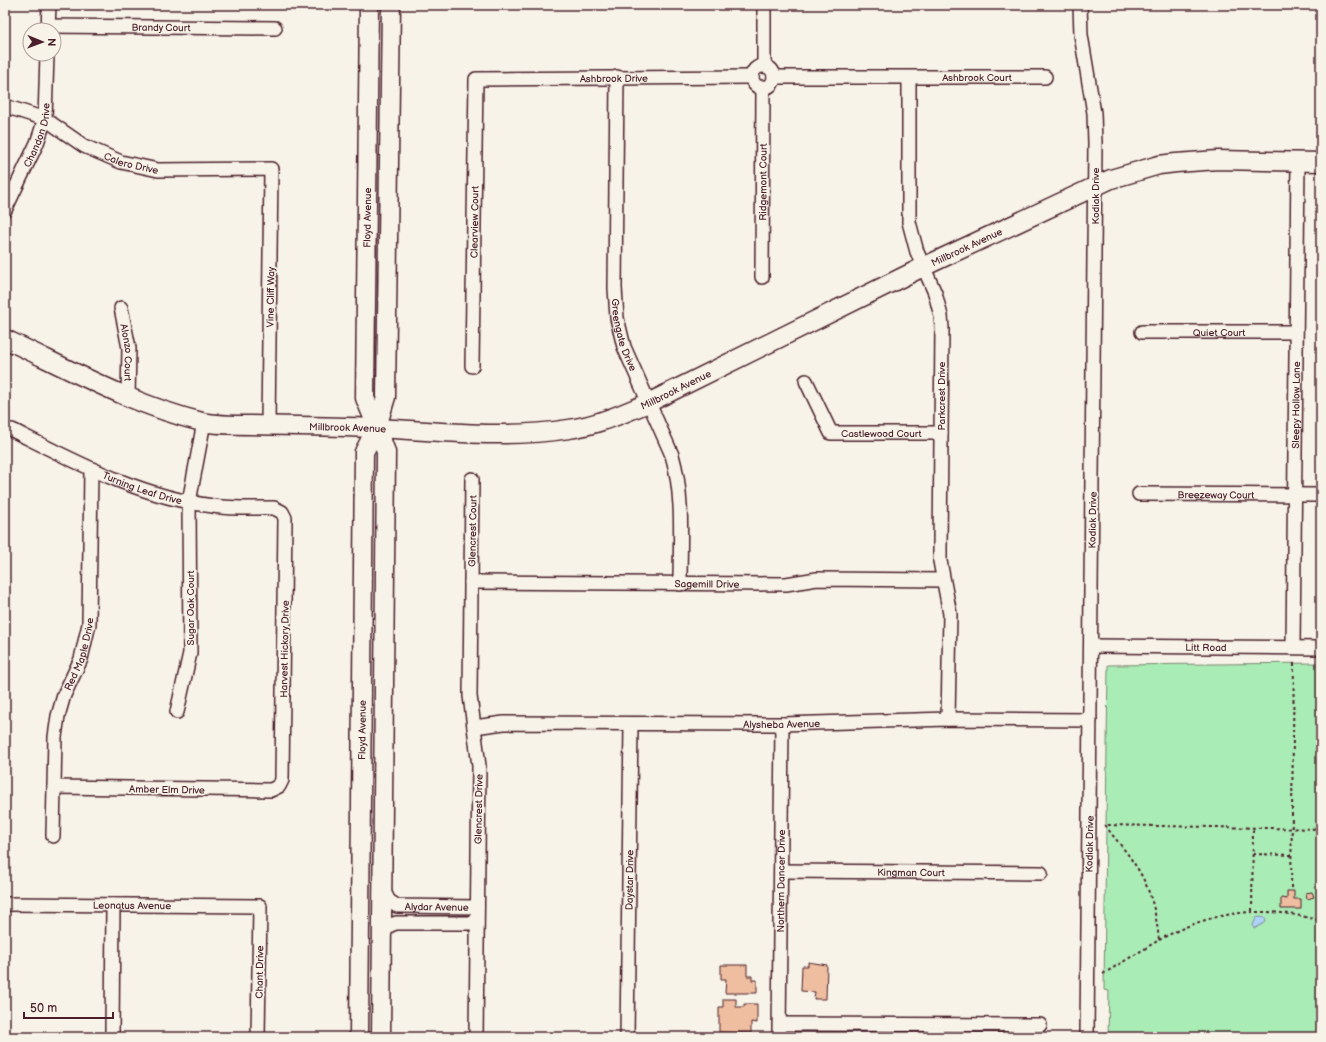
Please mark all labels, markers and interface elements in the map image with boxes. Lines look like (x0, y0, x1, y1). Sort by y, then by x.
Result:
north arrow (22, 22, 62, 62)
street label: Brandy Court (131, 22, 191, 34)
text: N (45, 38, 58, 46)
street label: Ashbrook Court (942, 72, 1012, 84)
street label: Ashbrook Drive (580, 73, 648, 85)
street label: Chandon Drive (21, 103, 52, 169)
street label: Ridgemont Court (757, 143, 770, 221)
street label: Calero Drive (102, 150, 160, 177)
street label: Kodiak Drive (1090, 168, 1102, 224)
street label: Clearview Court (469, 186, 482, 258)
street label: Floyd Avenue (362, 187, 374, 248)
street label: Millbrook Avenue (929, 226, 1004, 269)
street label: Vine Cliff Way (264, 266, 278, 328)
street label: Greengate Drive (609, 298, 639, 373)
street label: Alonzo Court (117, 323, 134, 381)
street label: Quiet Court (1193, 327, 1245, 339)
street label: Sleepy Hollow Lane (1290, 361, 1303, 449)
street label: Parkcrest Drive (936, 362, 948, 430)
street label: Millbrook Avenue (639, 368, 713, 412)
street label: Millbrook Avenue (309, 421, 386, 436)
street label: Castlewood Court (841, 428, 922, 440)
street label: Turning Leaf Drive (101, 470, 183, 507)
street label: Breezeway Court (1178, 489, 1254, 502)
street label: Kodiak Drive (1087, 491, 1099, 549)
street label: Glencrest Court (466, 495, 480, 567)
street label: Sugar Oak Court (185, 570, 197, 646)
street label: Sagemill Drive (675, 578, 740, 591)
street label: Harvest Hickory Drive (278, 600, 292, 698)
street label: Red Maple Drive (62, 618, 96, 693)
street label: Litt Road (1185, 642, 1227, 654)
street label: Floyd Avenue (356, 700, 369, 760)
street label: Alysheba Avenue (743, 718, 820, 731)
street label: Glencrest Drive (472, 774, 486, 844)
street label: Amber Elm Drive (129, 783, 205, 797)
street label: Kodiak Drive (1084, 815, 1096, 873)
street label: Northern Dancer Drive (775, 829, 788, 933)
street label: Daystar Drive (624, 850, 636, 910)
street label: Kingman Court (877, 867, 945, 879)
street label: Leonatus Avenue (93, 900, 171, 912)
street label: Alydar Avenue (405, 901, 469, 914)
street label: Chant Drive (254, 945, 266, 999)
scale bar (24, 994, 113, 1020)
text: 50 m (30, 1001, 57, 1016)

